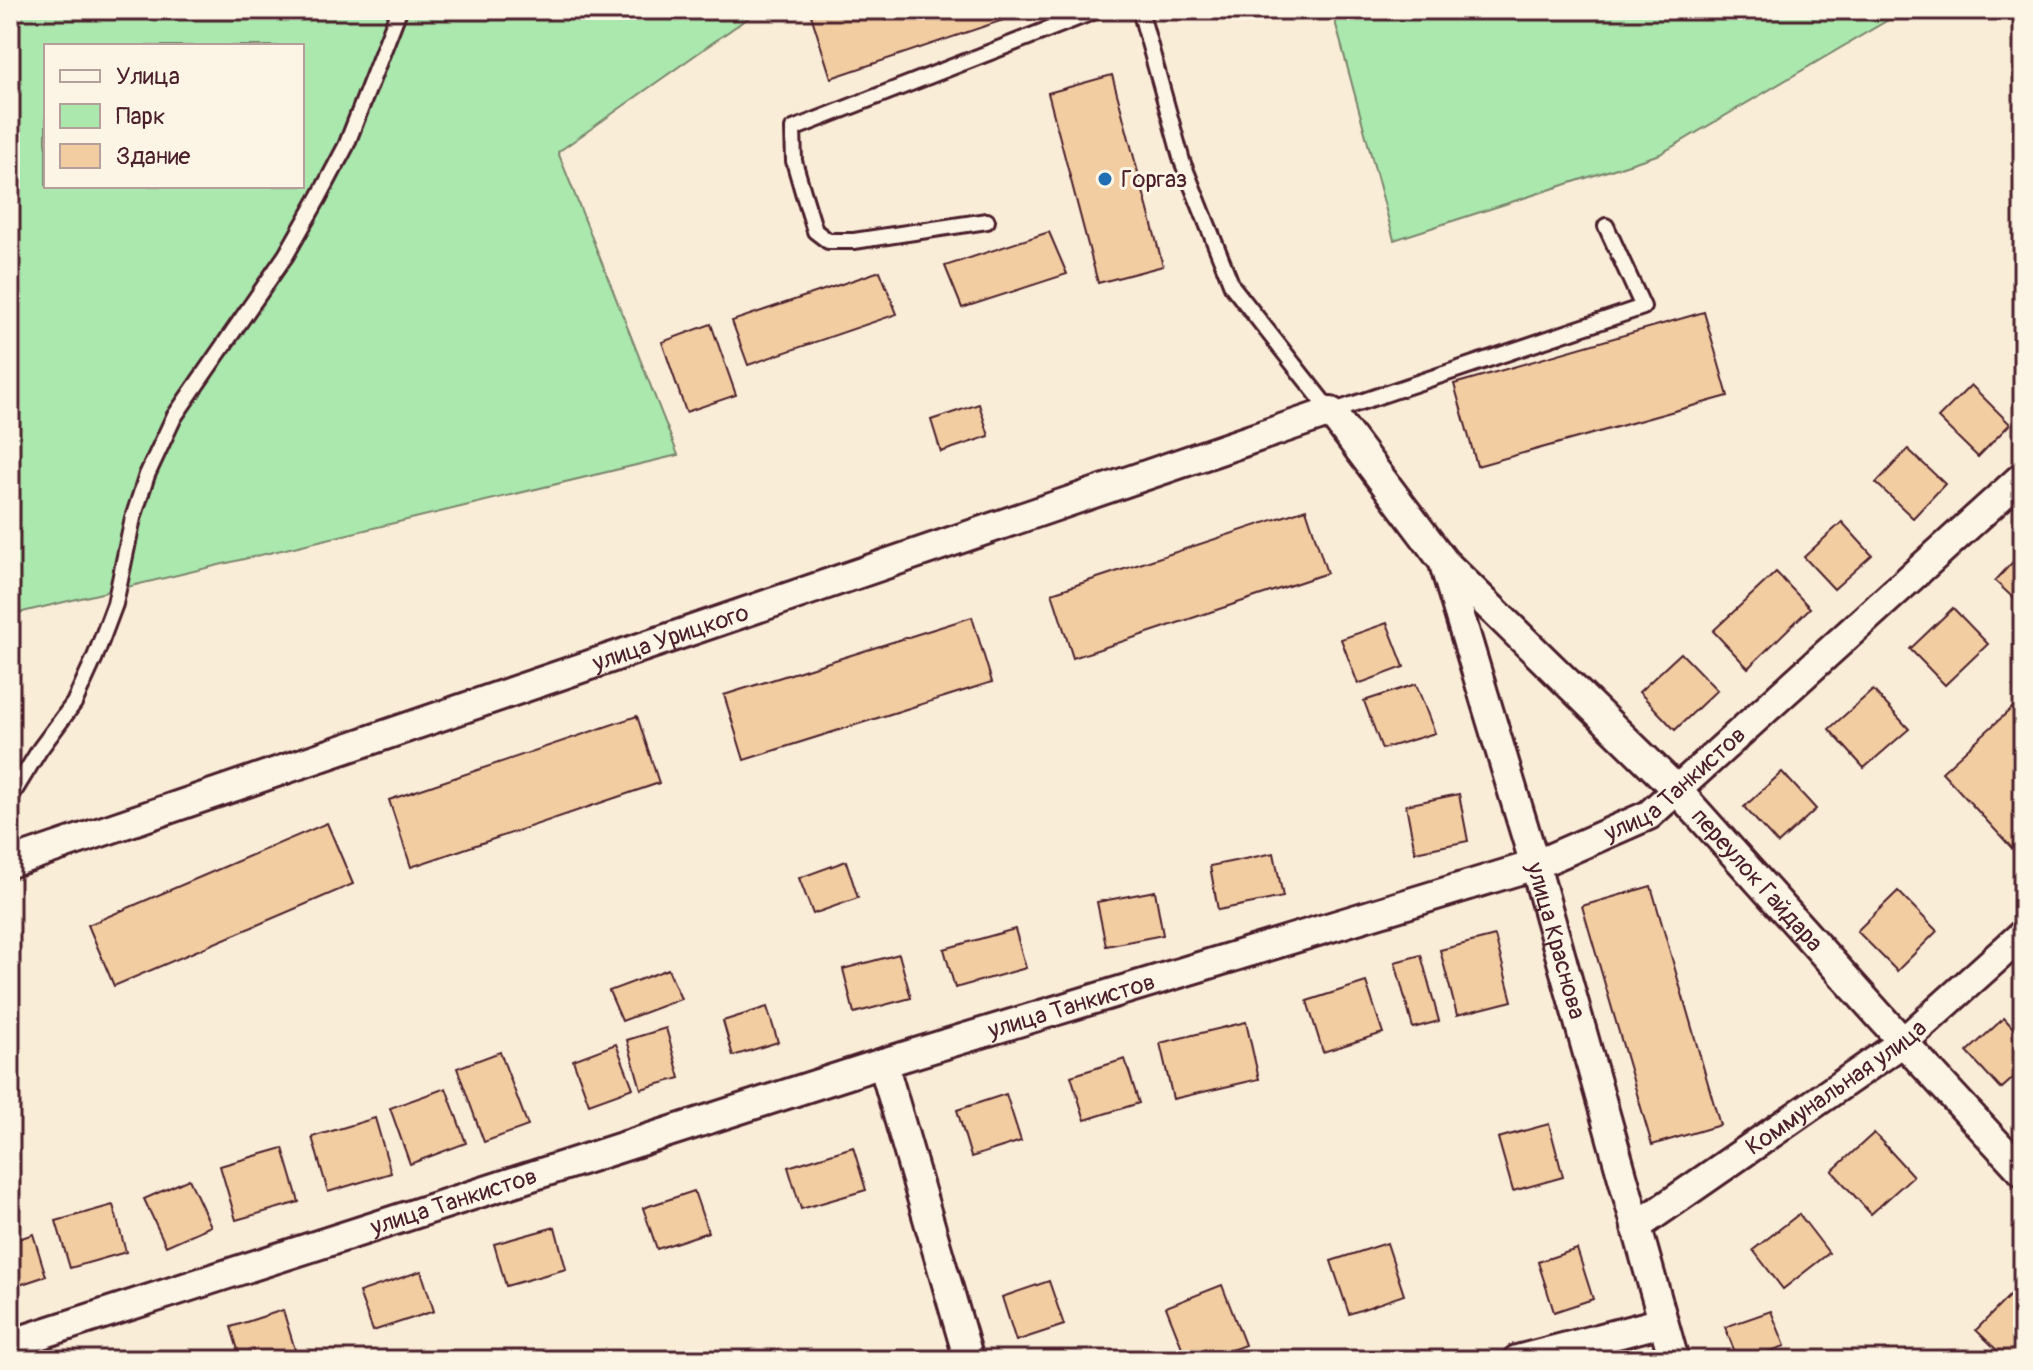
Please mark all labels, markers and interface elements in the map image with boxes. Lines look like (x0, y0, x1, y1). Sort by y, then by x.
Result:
legend (44, 44, 304, 188)
text: Улица (116, 62, 180, 91)
text: Парк (116, 102, 165, 131)
text: Здание (116, 142, 191, 171)
place label: Горгаз (1121, 165, 1188, 194)
marker: Горгаз (1096, 170, 1114, 188)
street label: улица Урицкого (588, 597, 752, 678)
street label: улица Танкистов (1599, 720, 1752, 848)
street label: переулок Гайдара (1685, 802, 1829, 957)
street label: улица Краснова (1520, 858, 1592, 1022)
street label: улица Танкистов (983, 967, 1158, 1045)
street label: Коммунальная улица (1740, 1013, 1932, 1161)
street label: улица Танкистов (366, 1161, 540, 1242)

